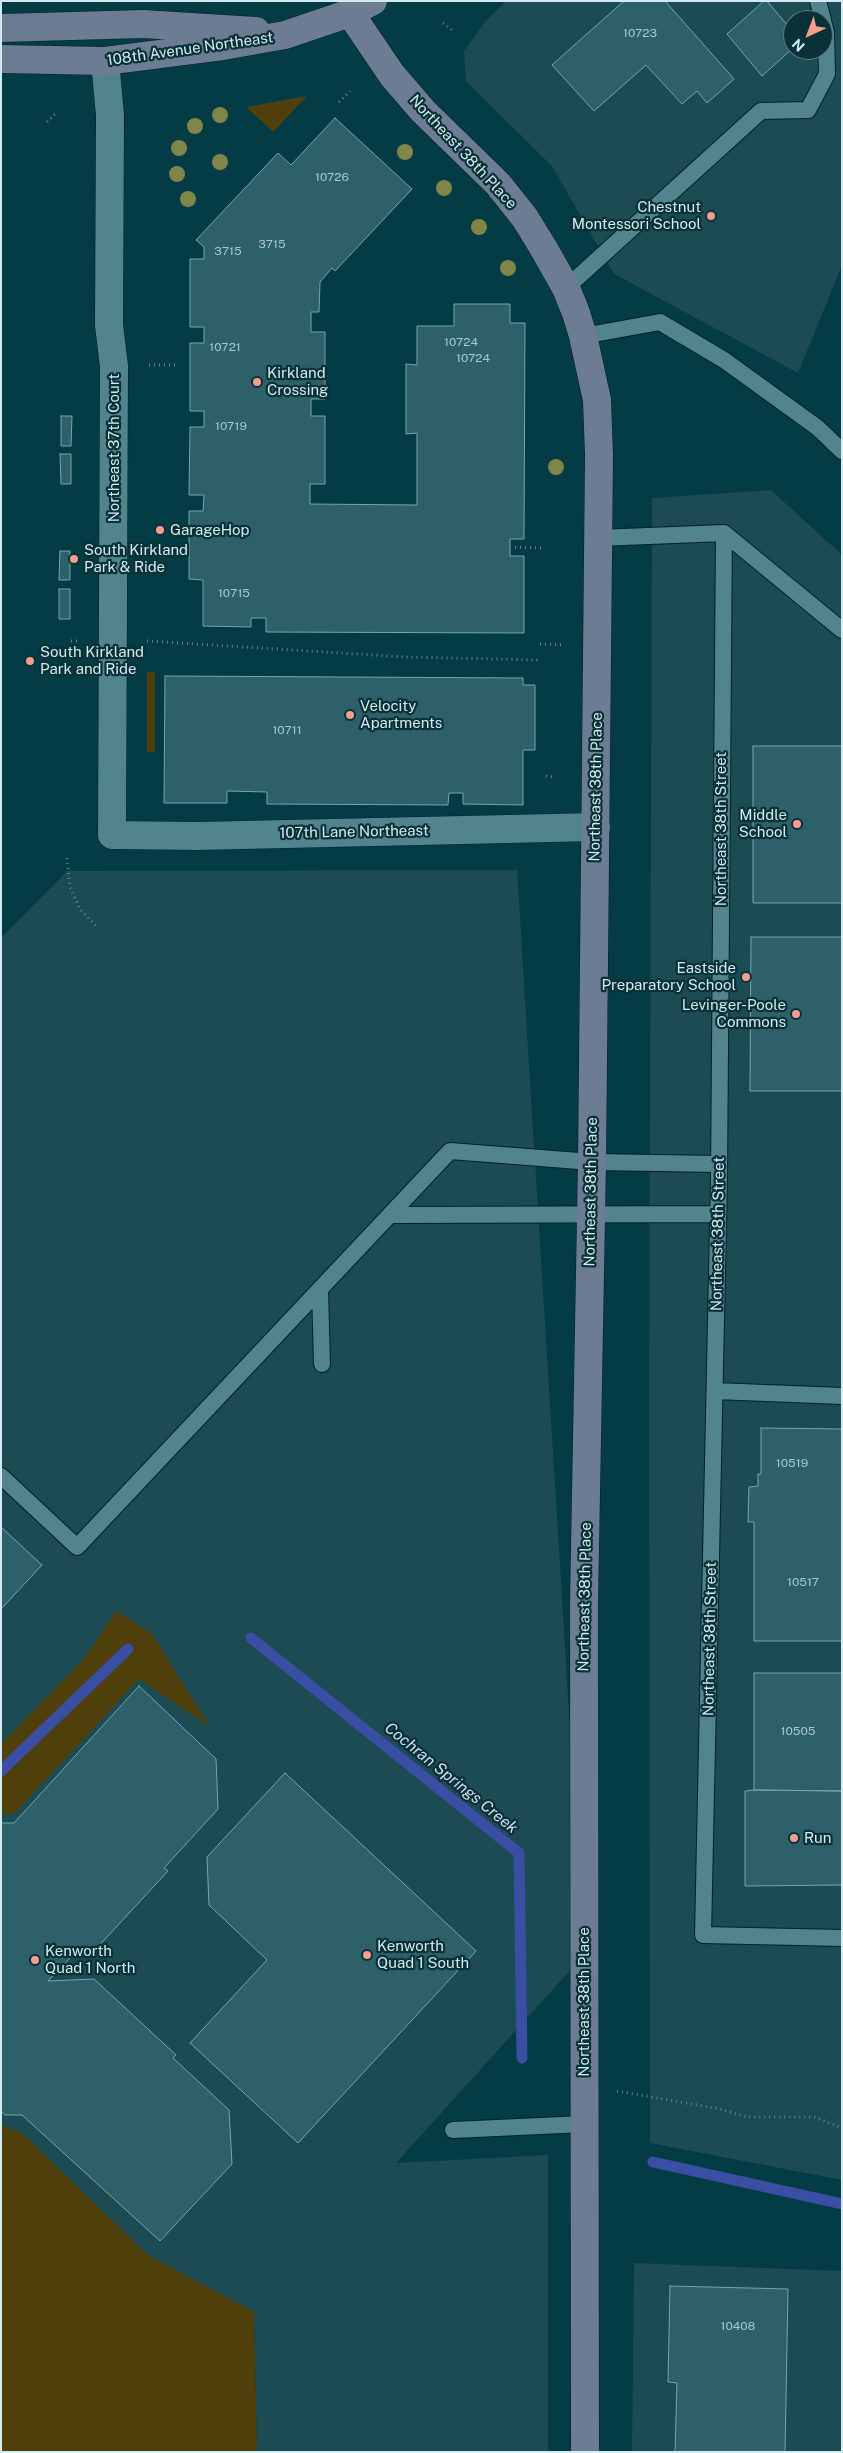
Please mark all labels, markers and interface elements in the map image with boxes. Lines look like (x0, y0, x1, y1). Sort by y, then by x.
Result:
north arrow (783, 10, 833, 60)
house number: 10723 (623, 26, 657, 40)
street label: 108th Avenue Northeast (106, 28, 274, 70)
text: N (789, 36, 808, 55)
street label: Northeast 38th Place (405, 91, 521, 213)
house number: 10726 (315, 170, 349, 184)
place label: Chestnut Montessori School (572, 198, 701, 233)
marker: Chestnut Montessori School (705, 210, 717, 222)
house number: 3715 (258, 237, 286, 251)
house number: 3715 (214, 244, 242, 258)
house number: 10724 (444, 335, 478, 349)
house number: 10721 (209, 340, 241, 354)
house number: 10724 (456, 351, 490, 365)
place label: Kirkland Crossing (267, 364, 328, 399)
street label: Northeast 37th Court (105, 374, 123, 522)
marker: Kirkland Crossing (251, 376, 263, 388)
house number: 10719 (215, 419, 247, 433)
place label: GarageHop (170, 521, 249, 539)
marker: GarageHop (154, 524, 166, 536)
place label: South Kirkland Park & Ride (84, 541, 188, 576)
marker: South Kirkland Park & Ride (68, 553, 80, 565)
house number: 10715 (218, 586, 250, 600)
place label: South Kirkland Park and Ride (40, 643, 144, 678)
marker: South Kirkland Park and Ride (24, 655, 36, 667)
place label: Velocity Apartments (360, 697, 442, 732)
marker: Velocity Apartments (344, 709, 356, 721)
street label: Northeast 38th Place (586, 712, 606, 862)
house number: 10711 (272, 723, 302, 737)
street label: Northeast 38th Street (712, 752, 730, 906)
place label: Middle School (739, 806, 787, 841)
marker: Middle School (791, 818, 803, 830)
street label: 107th Lane Northeast (279, 822, 429, 842)
place label: Eastside Preparatory School (601, 959, 736, 994)
marker: Eastside Preparatory School (740, 971, 752, 983)
place label: Levinger-Poole Commons (682, 996, 786, 1031)
marker: Levinger-Poole Commons (790, 1008, 802, 1020)
street label: Northeast 38th Place (581, 1117, 601, 1267)
street label: Northeast 38th Street (708, 1157, 728, 1311)
house number: 10519 (776, 1456, 808, 1470)
street label: Northeast 38th Place (575, 1522, 595, 1672)
street label: Northeast 38th Street (700, 1562, 720, 1716)
house number: 10517 (787, 1575, 819, 1589)
water label: Cochran Springs Creek (380, 1718, 522, 1838)
house number: 10505 (781, 1724, 815, 1738)
place label: Run (804, 1829, 831, 1847)
marker: Run (788, 1832, 800, 1844)
street label: Northeast 38th Place (575, 1927, 593, 2077)
place label: Kenworth Quad 1 South (377, 1937, 469, 1972)
place label: Kenworth Quad 1 North (45, 1942, 135, 1977)
marker: Kenworth Quad 1 South (361, 1949, 373, 1961)
marker: Kenworth Quad 1 North (29, 1954, 41, 1966)
house number: 10408 (721, 2319, 755, 2333)

